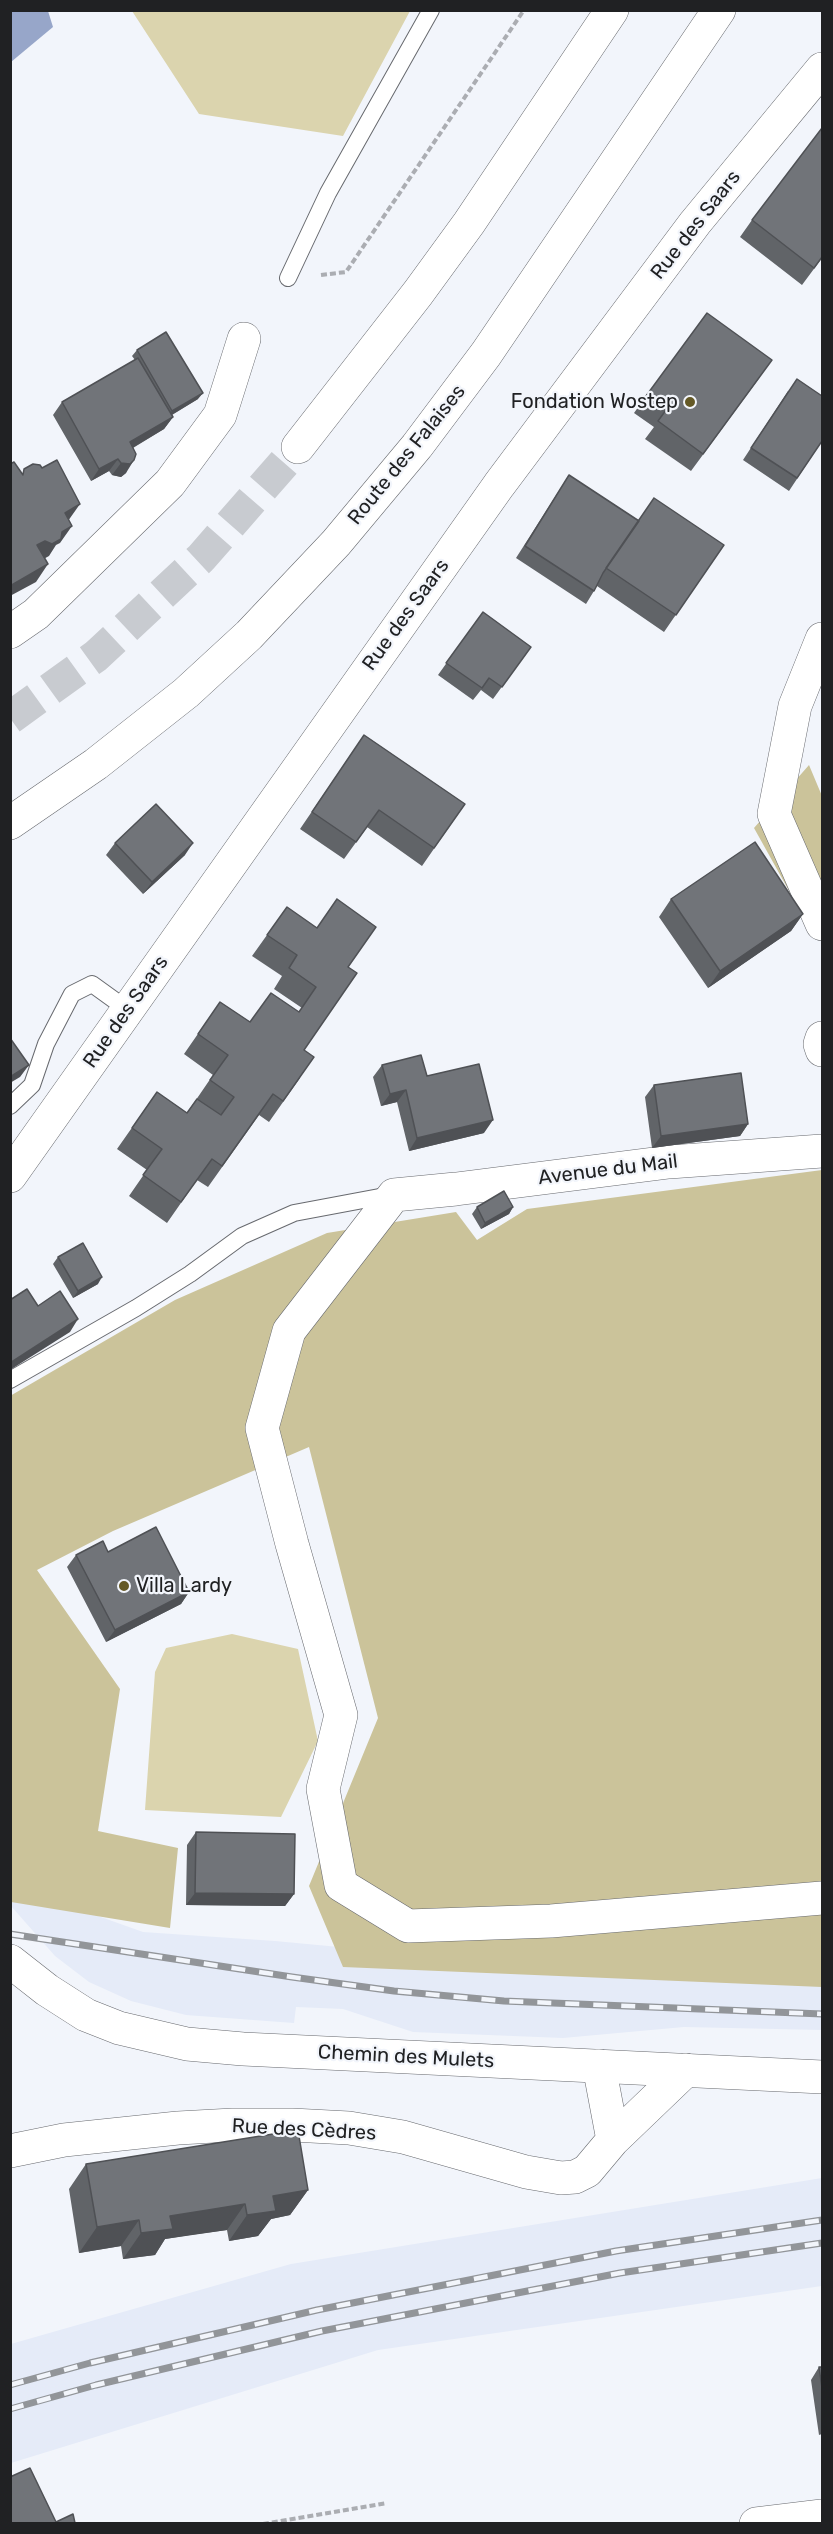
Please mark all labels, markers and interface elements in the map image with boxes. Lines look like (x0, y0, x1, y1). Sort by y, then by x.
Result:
street label: Rue des Saars (646, 166, 746, 284)
street label: Route des Falaises (343, 380, 471, 530)
place label: Fondation Wostep (511, 390, 678, 414)
marker: Fondation Wostep (683, 395, 697, 409)
street label: Rue des Saars (358, 555, 454, 675)
street label: Rue des Saars (78, 951, 174, 1073)
street label: Avenue du Mail (537, 1150, 679, 1190)
place label: Villa Lardy (136, 1574, 232, 1598)
marker: Villa Lardy (117, 1579, 131, 1593)
street label: Chemin des Mulets (317, 2040, 495, 2074)
street label: Rue des Cèdres (231, 2114, 377, 2146)

